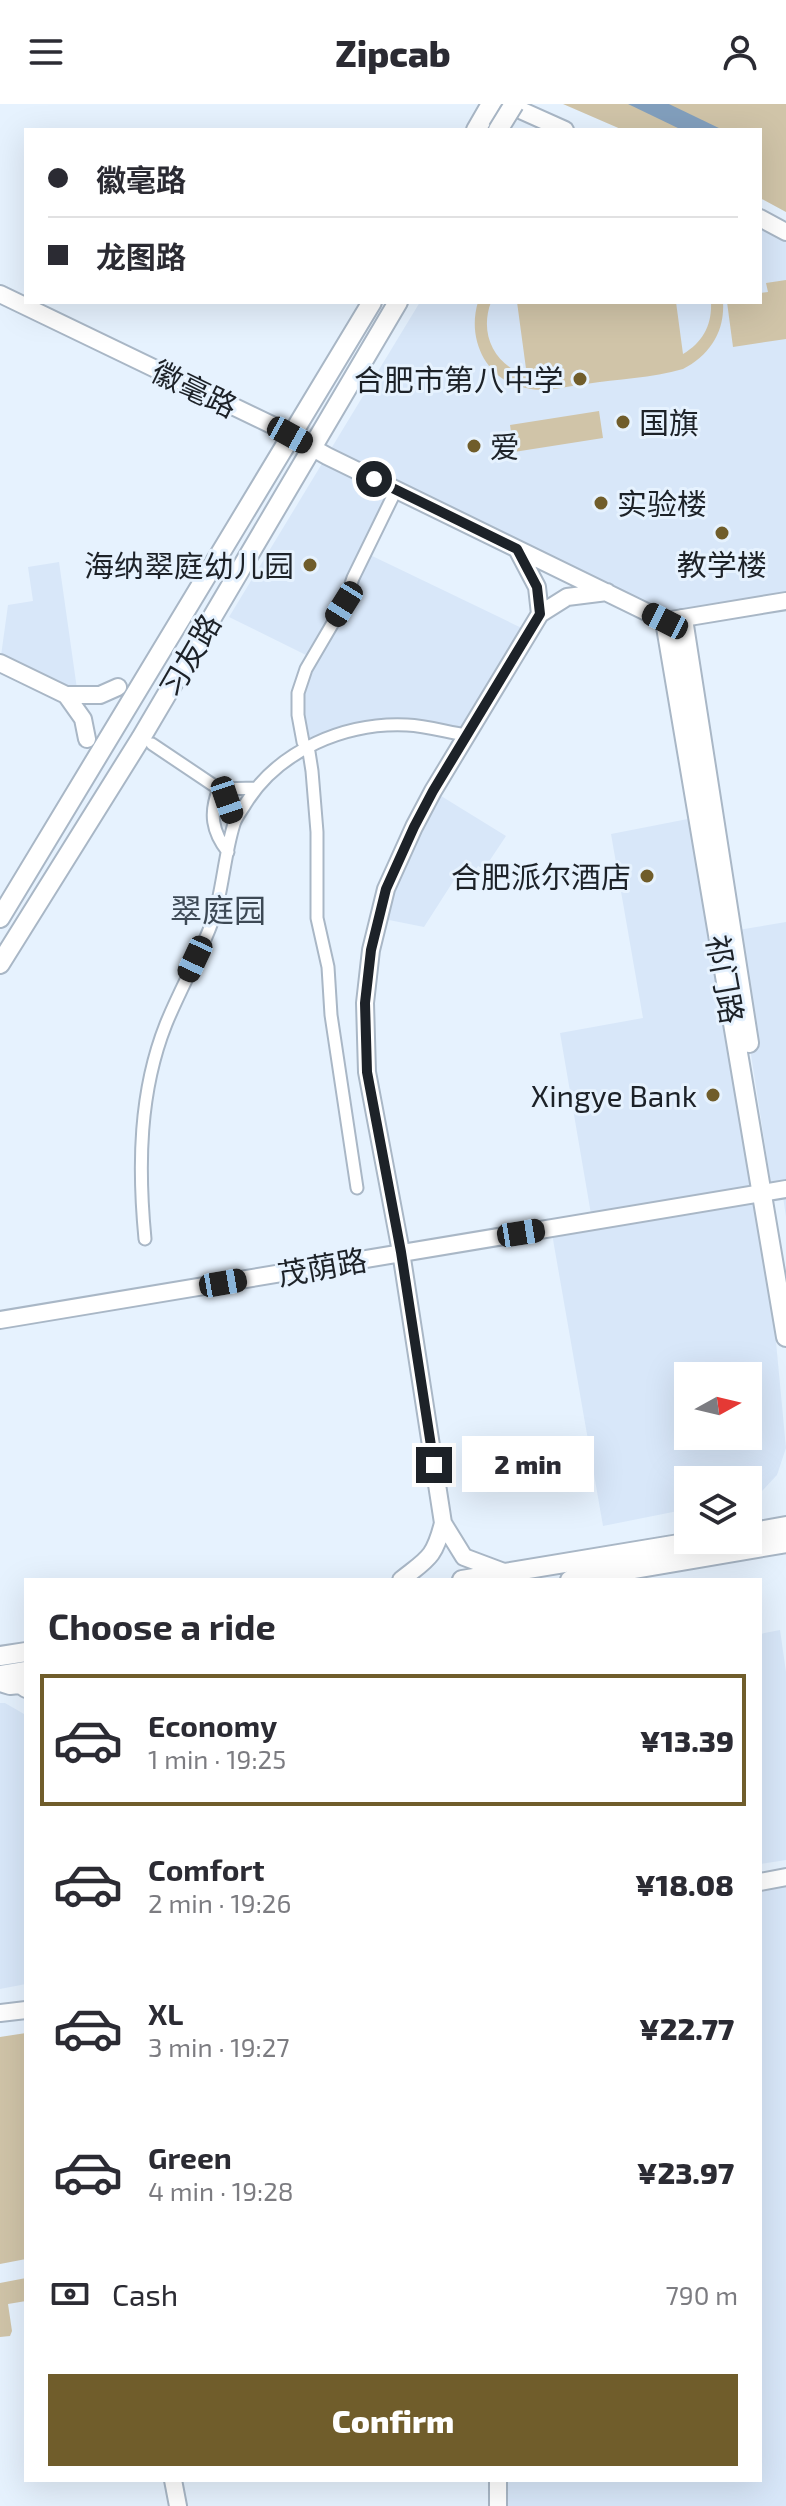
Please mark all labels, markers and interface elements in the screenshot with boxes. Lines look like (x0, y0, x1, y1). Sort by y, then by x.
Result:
icon: menu (24, 30, 68, 74)
icon: person (718, 30, 762, 74)
text: Zipcab (335, 31, 451, 74)
text: 徽毫路 (96, 161, 186, 197)
text: 龙图路 (96, 238, 186, 274)
street label: 徽毫路 (147, 352, 243, 424)
place label: 合肥市第八中学 (354, 361, 564, 397)
marker: 合肥市第八中学 (571, 370, 589, 388)
place label: 国旗 (639, 404, 699, 440)
car (263, 413, 317, 457)
marker: 国旗 (614, 413, 632, 431)
place label: 爱 (490, 428, 520, 464)
marker: 爱 (465, 437, 483, 455)
route start (356, 461, 392, 497)
place label: 实验楼 (617, 485, 707, 521)
marker: 实验楼 (592, 494, 610, 512)
marker: 教学楼 (713, 524, 731, 542)
place label: 教学楼 (677, 546, 767, 582)
place label: 海纳翠庭幼儿园 (84, 547, 294, 583)
marker: 海纳翠庭幼儿园 (301, 556, 319, 574)
car (321, 577, 367, 631)
car (638, 599, 692, 643)
street label: 习友路 (151, 607, 227, 703)
car (208, 773, 246, 827)
place label: 合肥派尔酒店 (451, 858, 631, 894)
marker: 合肥派尔酒店 (638, 867, 656, 885)
district label: 翠庭园 (170, 890, 266, 928)
car (174, 932, 216, 986)
street label: 祁门路 (700, 932, 752, 1026)
place label: Xingye Bank (531, 1077, 697, 1113)
marker: Xingye Bank (704, 1086, 722, 1104)
car (495, 1217, 547, 1249)
street label: 茂荫路 (275, 1240, 369, 1292)
car (197, 1267, 249, 1299)
north arrow (674, 1362, 762, 1450)
map controls (674, 1362, 762, 1554)
callout: 2 min (462, 1437, 594, 1493)
route end (416, 1447, 452, 1483)
text: 2 min (494, 1448, 562, 1479)
button: layers (674, 1466, 762, 1554)
text: Choose a ride (48, 1604, 276, 1647)
icon: car (52, 1704, 124, 1776)
text: Economy (148, 1707, 277, 1743)
text: ¥13.39 (640, 1722, 734, 1758)
text: 1 min · 19:25 (148, 1743, 286, 1774)
icon: car (52, 1848, 124, 1920)
text: Comfort (148, 1851, 265, 1887)
text: ¥18.08 (635, 1866, 734, 1902)
text: 2 min · 19:26 (148, 1887, 291, 1918)
icon: car (52, 1992, 124, 2064)
text: XL (148, 1995, 183, 2031)
text: ¥22.77 (639, 2010, 734, 2046)
text: 3 min · 19:27 (148, 2031, 290, 2062)
icon: car (52, 2136, 124, 2208)
text: Green (148, 2139, 232, 2175)
text: ¥23.97 (637, 2154, 734, 2190)
text: 4 min · 19:28 (148, 2175, 294, 2206)
icon: cash (48, 2272, 92, 2316)
text: Cash (112, 2276, 178, 2312)
text: 790 m (666, 2279, 738, 2310)
button: Confirm (48, 2374, 738, 2466)

